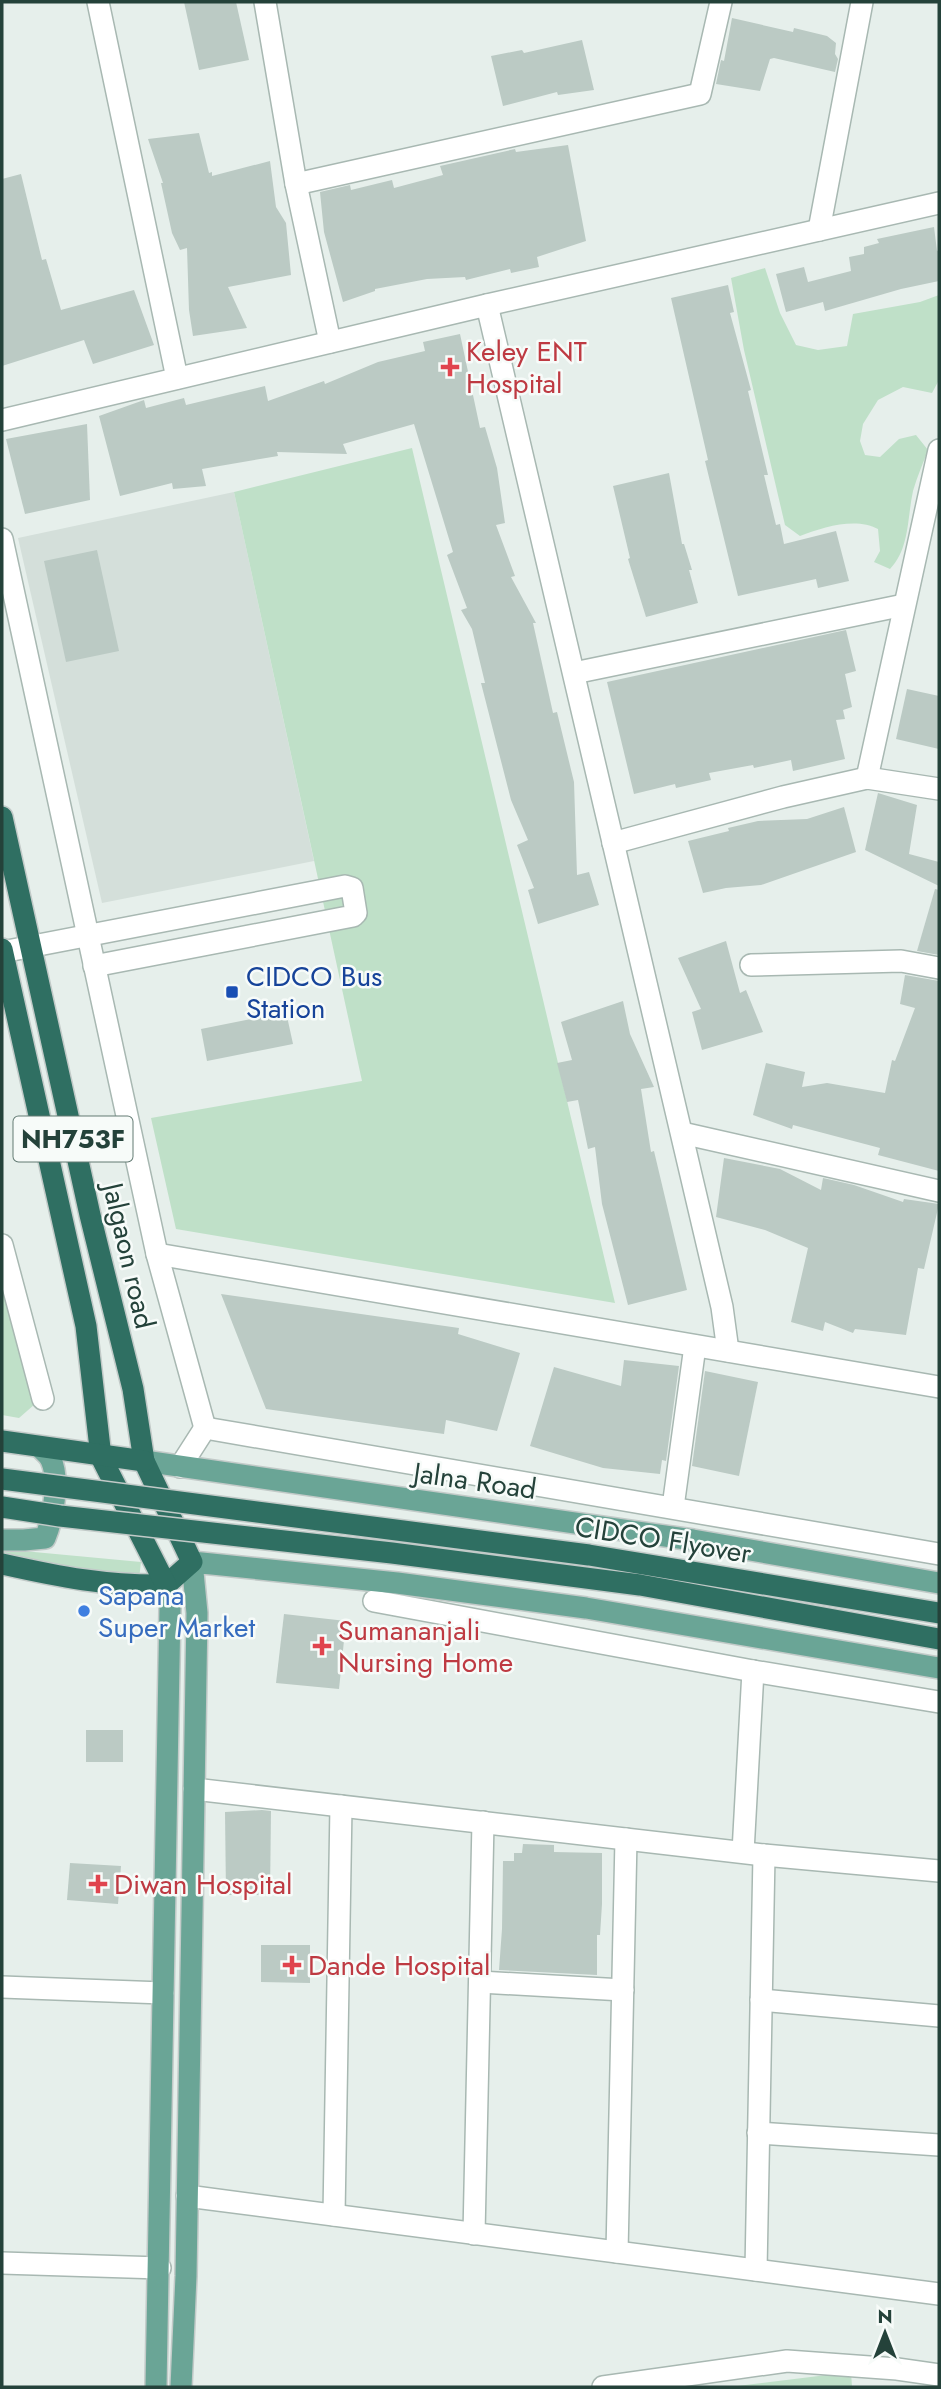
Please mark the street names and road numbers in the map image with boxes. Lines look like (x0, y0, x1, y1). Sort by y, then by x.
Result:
road number: NH753F (14, 1116, 132, 1162)
street label: Jalgaon road (91, 1175, 166, 1333)
street label: Jalna Road (407, 1452, 539, 1510)
street label: CIDCO Flyover (572, 1506, 754, 1574)

